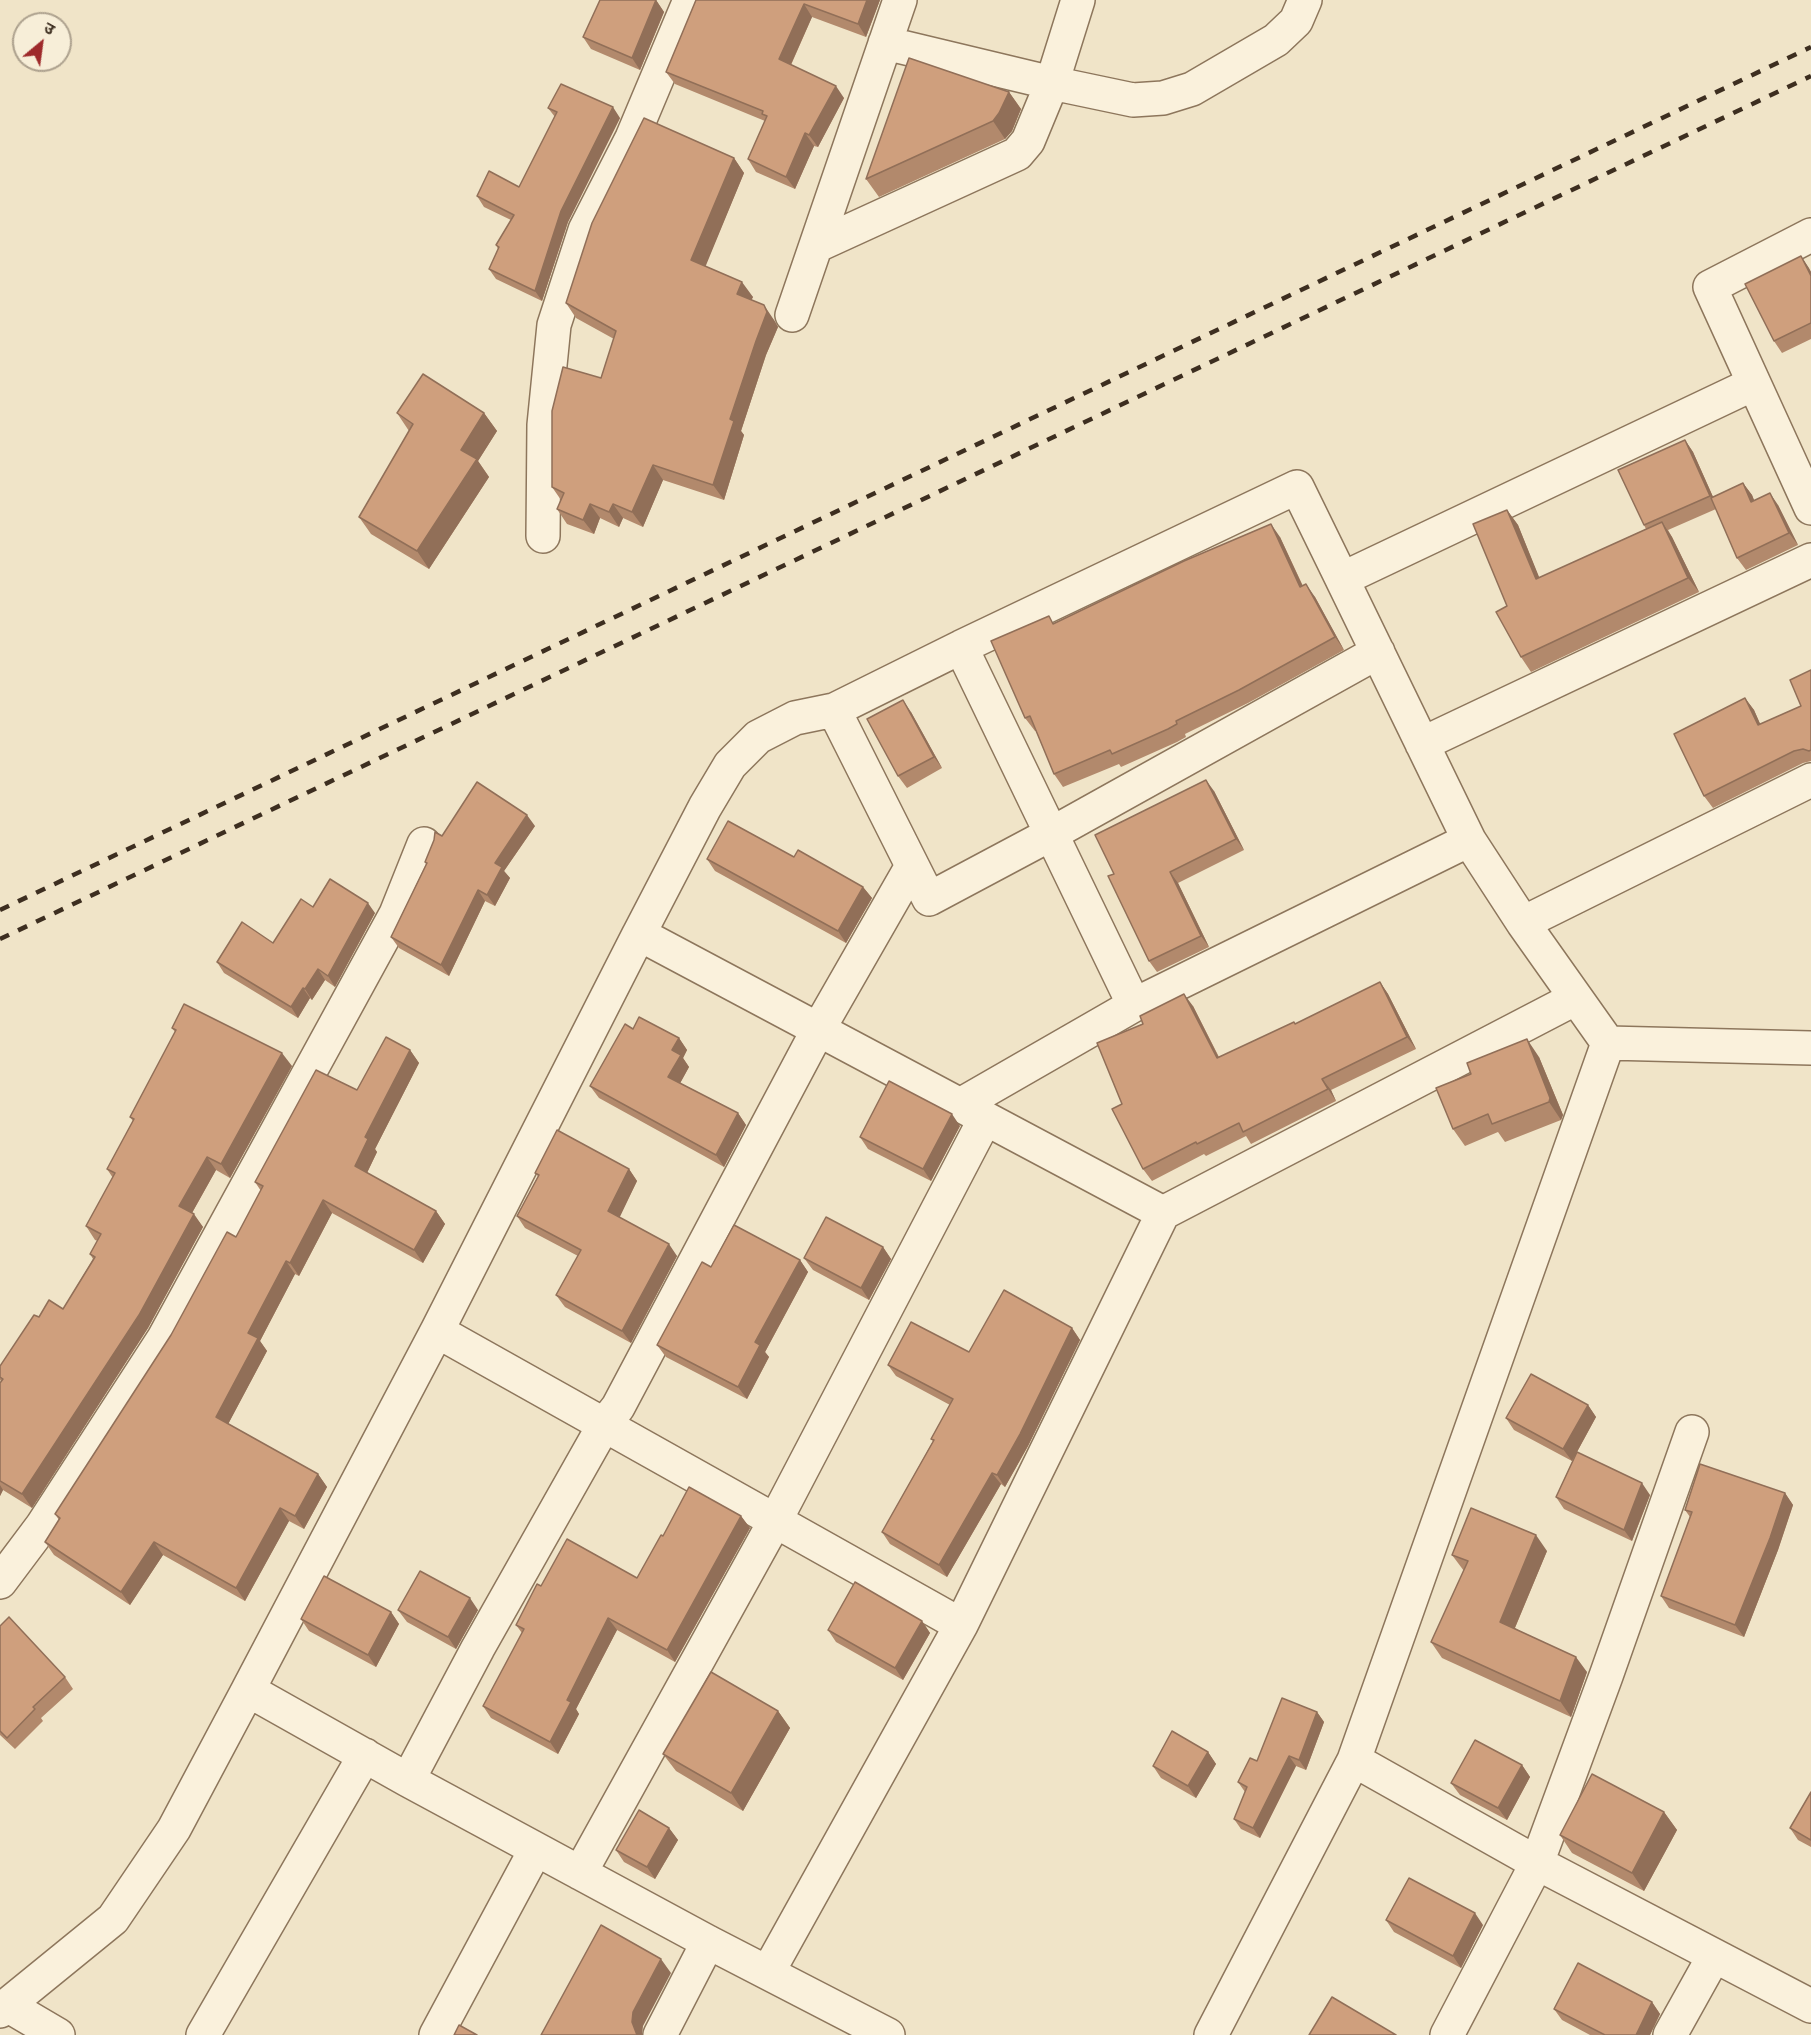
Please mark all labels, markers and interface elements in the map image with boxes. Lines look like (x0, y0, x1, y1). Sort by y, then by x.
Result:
north arrow (12, 12, 72, 72)
text: उ (40, 16, 59, 40)

